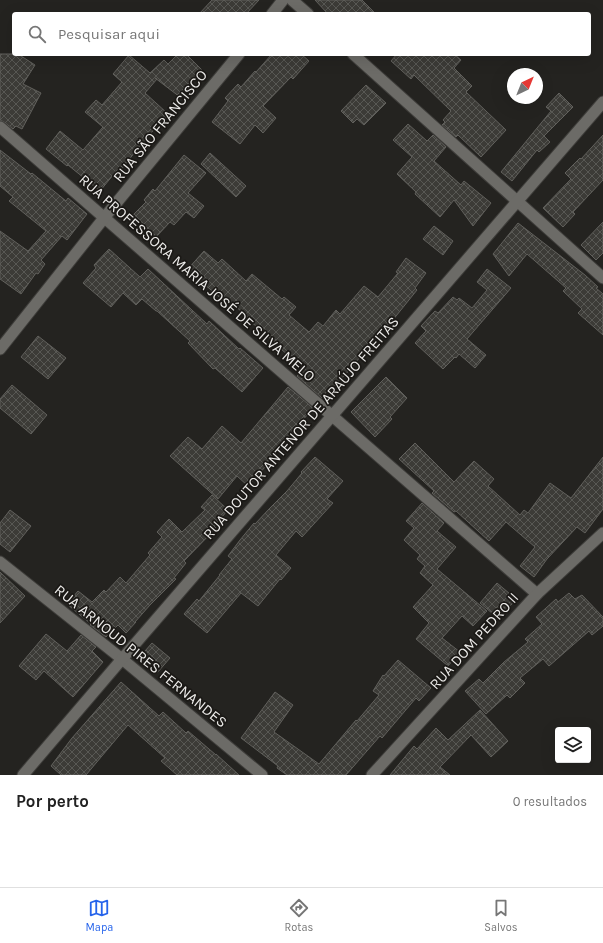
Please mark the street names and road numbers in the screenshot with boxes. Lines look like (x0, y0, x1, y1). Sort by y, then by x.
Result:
street label: RUA SÃO FRANCISCO (109, 66, 211, 186)
street label: RUA PROFESSORA MARIA JOSÉ DE SILVA MELO (75, 171, 319, 385)
street label: RUA DOUTOR ANTENOR DE ARAÚJO FREITAS (199, 313, 403, 543)
street label: RUA ARNOUD PIRES FERNANDES (51, 581, 231, 731)
street label: RUA DOM PEDRO II (426, 589, 522, 693)

